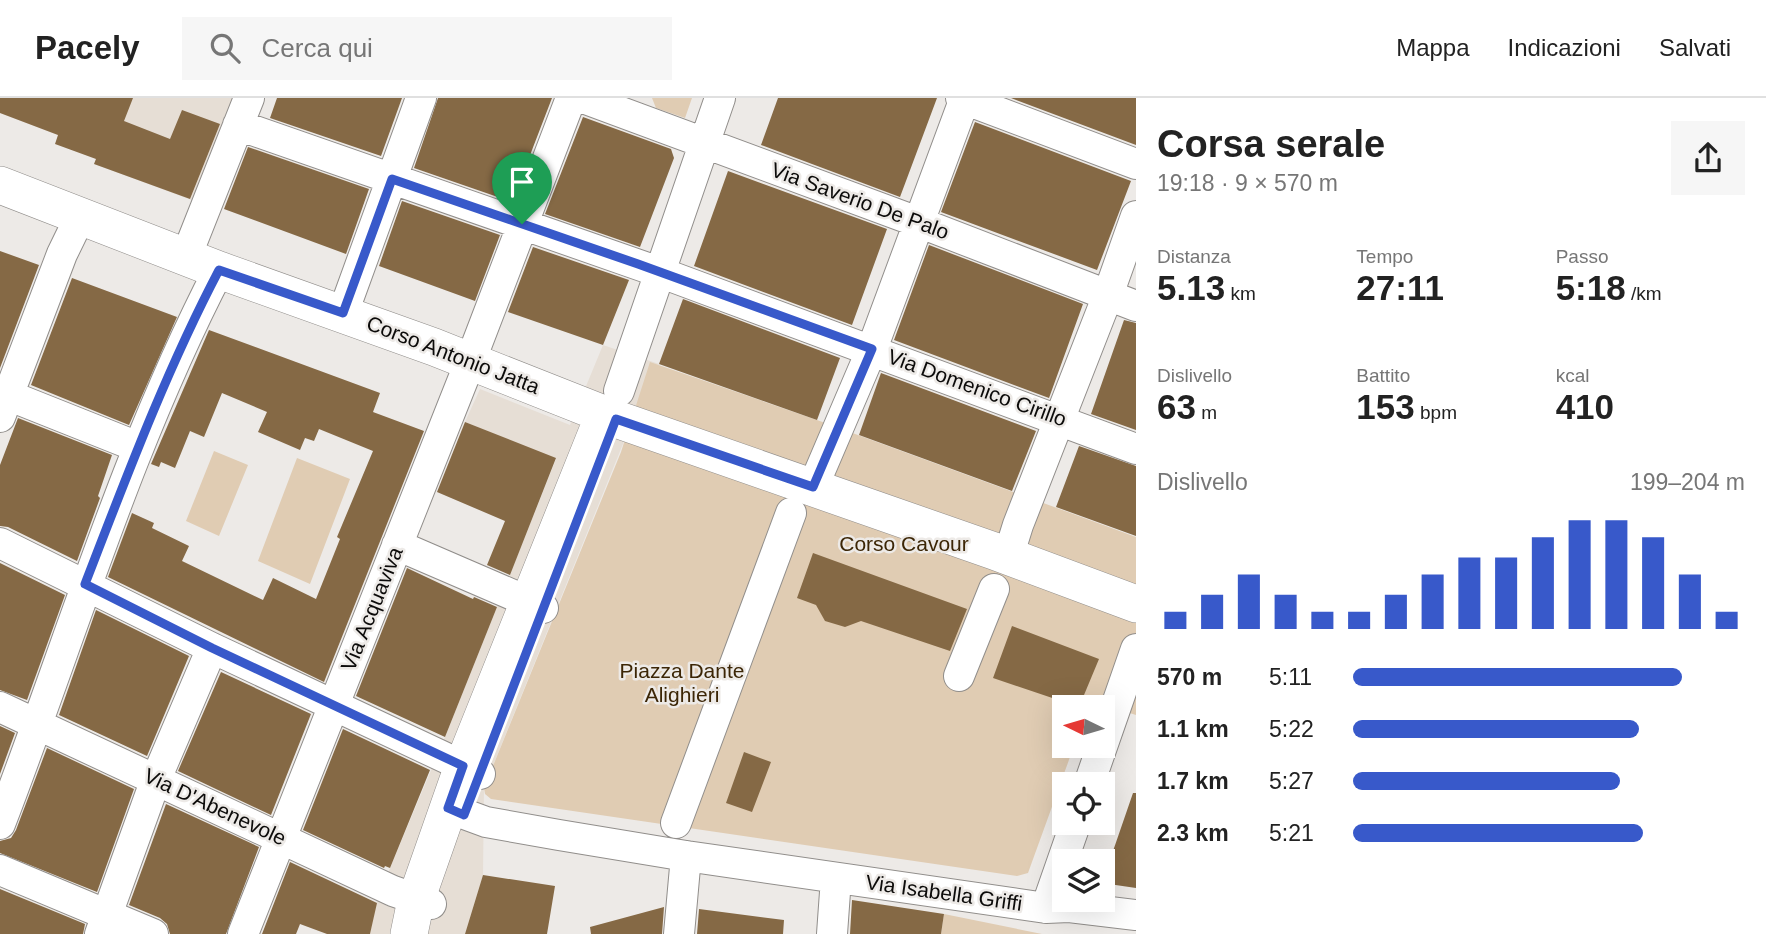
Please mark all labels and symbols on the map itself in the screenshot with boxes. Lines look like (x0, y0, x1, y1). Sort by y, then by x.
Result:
pin (492, 152, 552, 224)
street label: Via Saverio De Palo (768, 158, 952, 243)
street label: Corso Antonio Jatta (364, 311, 543, 398)
street label: Via Domenico Cirillo (885, 344, 1070, 431)
park label: Corso Cavour (839, 532, 969, 555)
street label: Via Acquaviva (336, 543, 407, 674)
park label: Piazza Dante Alighieri (620, 659, 744, 706)
north arrow (1052, 695, 1115, 758)
street label: Via D'Abenevole (140, 764, 290, 850)
street label: Via Isabella Griffi (864, 870, 1024, 915)

